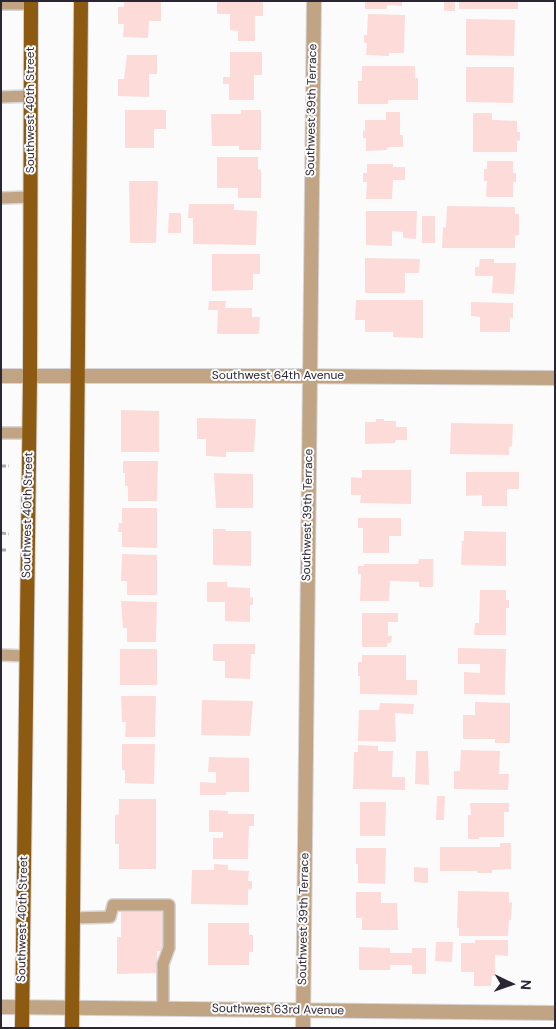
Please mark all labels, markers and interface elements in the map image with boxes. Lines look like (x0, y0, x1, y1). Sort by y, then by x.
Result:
street label: Southwest 39th Terrace (304, 44, 320, 176)
street label: Southwest 40th Street (24, 47, 38, 173)
street label: Southwest 64th Avenue (212, 369, 344, 383)
street label: Southwest 39th Terrace (300, 449, 316, 581)
street label: Southwest 40th Street (20, 452, 36, 578)
street label: Southwest 39th Terrace (296, 853, 312, 985)
street label: Southwest 40th Street (15, 856, 31, 982)
north arrow (486, 959, 536, 1009)
text: N (517, 979, 535, 990)
street label: Southwest 63rd Avenue (212, 1002, 344, 1018)

